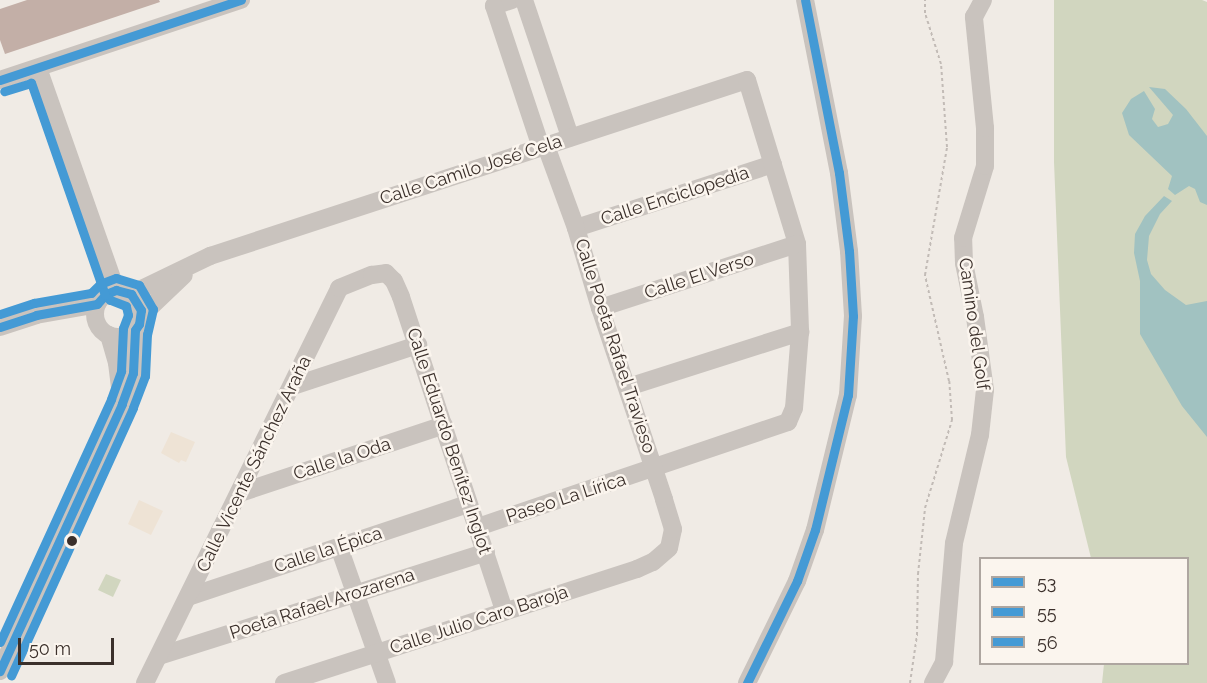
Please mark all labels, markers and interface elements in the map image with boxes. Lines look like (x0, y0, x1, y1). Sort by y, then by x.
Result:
street label: Calle Camilo José Cela (377, 130, 565, 210)
street label: Calle Enciclopedia (598, 162, 752, 230)
street label: Calle Poeta Rafael Travieso (570, 235, 660, 457)
street label: Calle El Verso (641, 248, 757, 304)
street label: Camino del Golf (954, 256, 994, 392)
street label: Calle Eduardo Benítez Inglot (402, 325, 496, 557)
street label: Calle Vicente Sánchez Araña (192, 352, 316, 576)
street label: Calle la Oda (291, 433, 393, 485)
street label: Paseo La Lírica (503, 468, 629, 528)
street label: Calle la Épica (271, 522, 385, 578)
unlabelled marker (66, 535, 78, 547)
legend (979, 557, 1189, 665)
street label: Poeta Rafael Arozarena (226, 564, 418, 644)
text: 53 (1037, 572, 1056, 593)
street label: Calle Julio Caro Baroja (387, 581, 571, 659)
text: 55 (1037, 602, 1057, 623)
scale bar (21, 626, 117, 664)
text: 56 (1037, 632, 1058, 653)
text: 50 m (29, 638, 71, 659)

